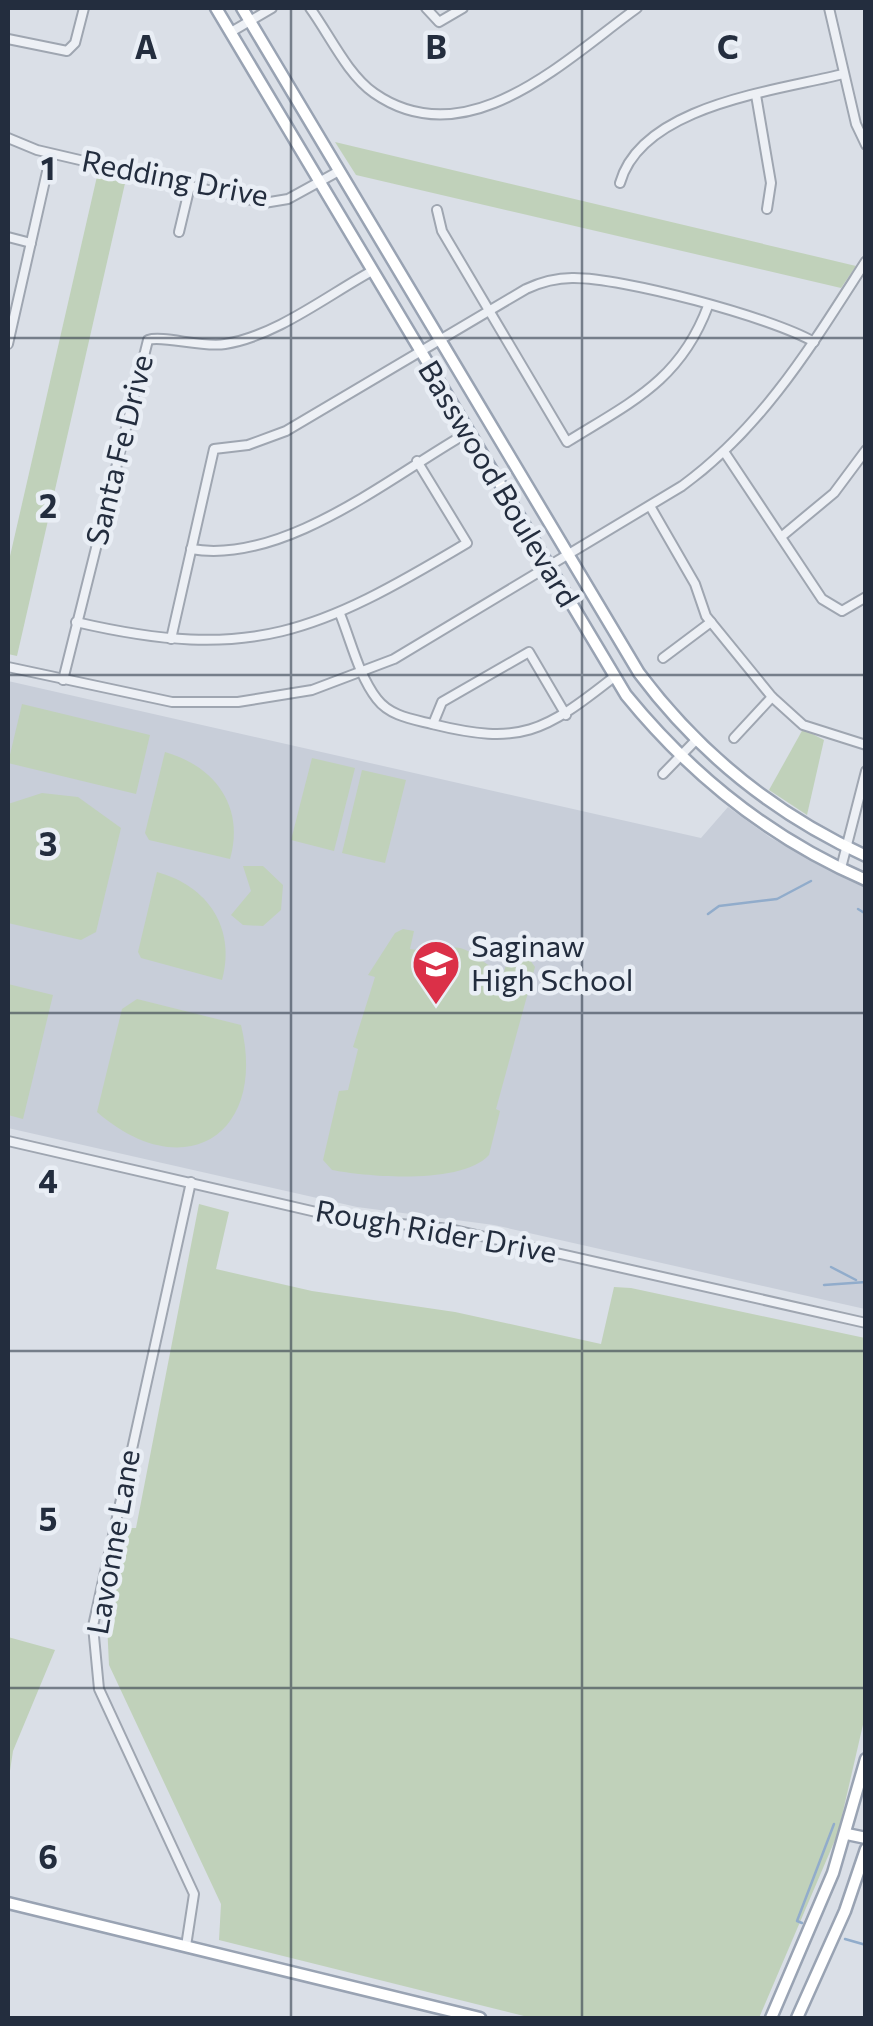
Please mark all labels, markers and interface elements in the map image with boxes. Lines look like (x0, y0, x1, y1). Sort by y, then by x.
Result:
text: A (135, 26, 158, 66)
text: B (425, 26, 447, 66)
text: C (717, 26, 739, 66)
street label: Redding Drive (79, 140, 272, 213)
text: 1 (41, 147, 55, 187)
street label: Santa Fe Drive (76, 350, 159, 548)
street label: Basswood Boulevard (412, 353, 588, 613)
text: 2 (39, 485, 57, 525)
text: 3 (39, 823, 57, 863)
place label: Saginaw High School (471, 926, 633, 997)
school or university icon: Saginaw High School (410, 938, 462, 1006)
text: 4 (38, 1160, 58, 1200)
street label: Rough Rider Drive (313, 1190, 560, 1269)
street label: Lavonne Lane (77, 1446, 146, 1637)
text: 5 (39, 1498, 57, 1538)
text: 6 (38, 1836, 58, 1876)

